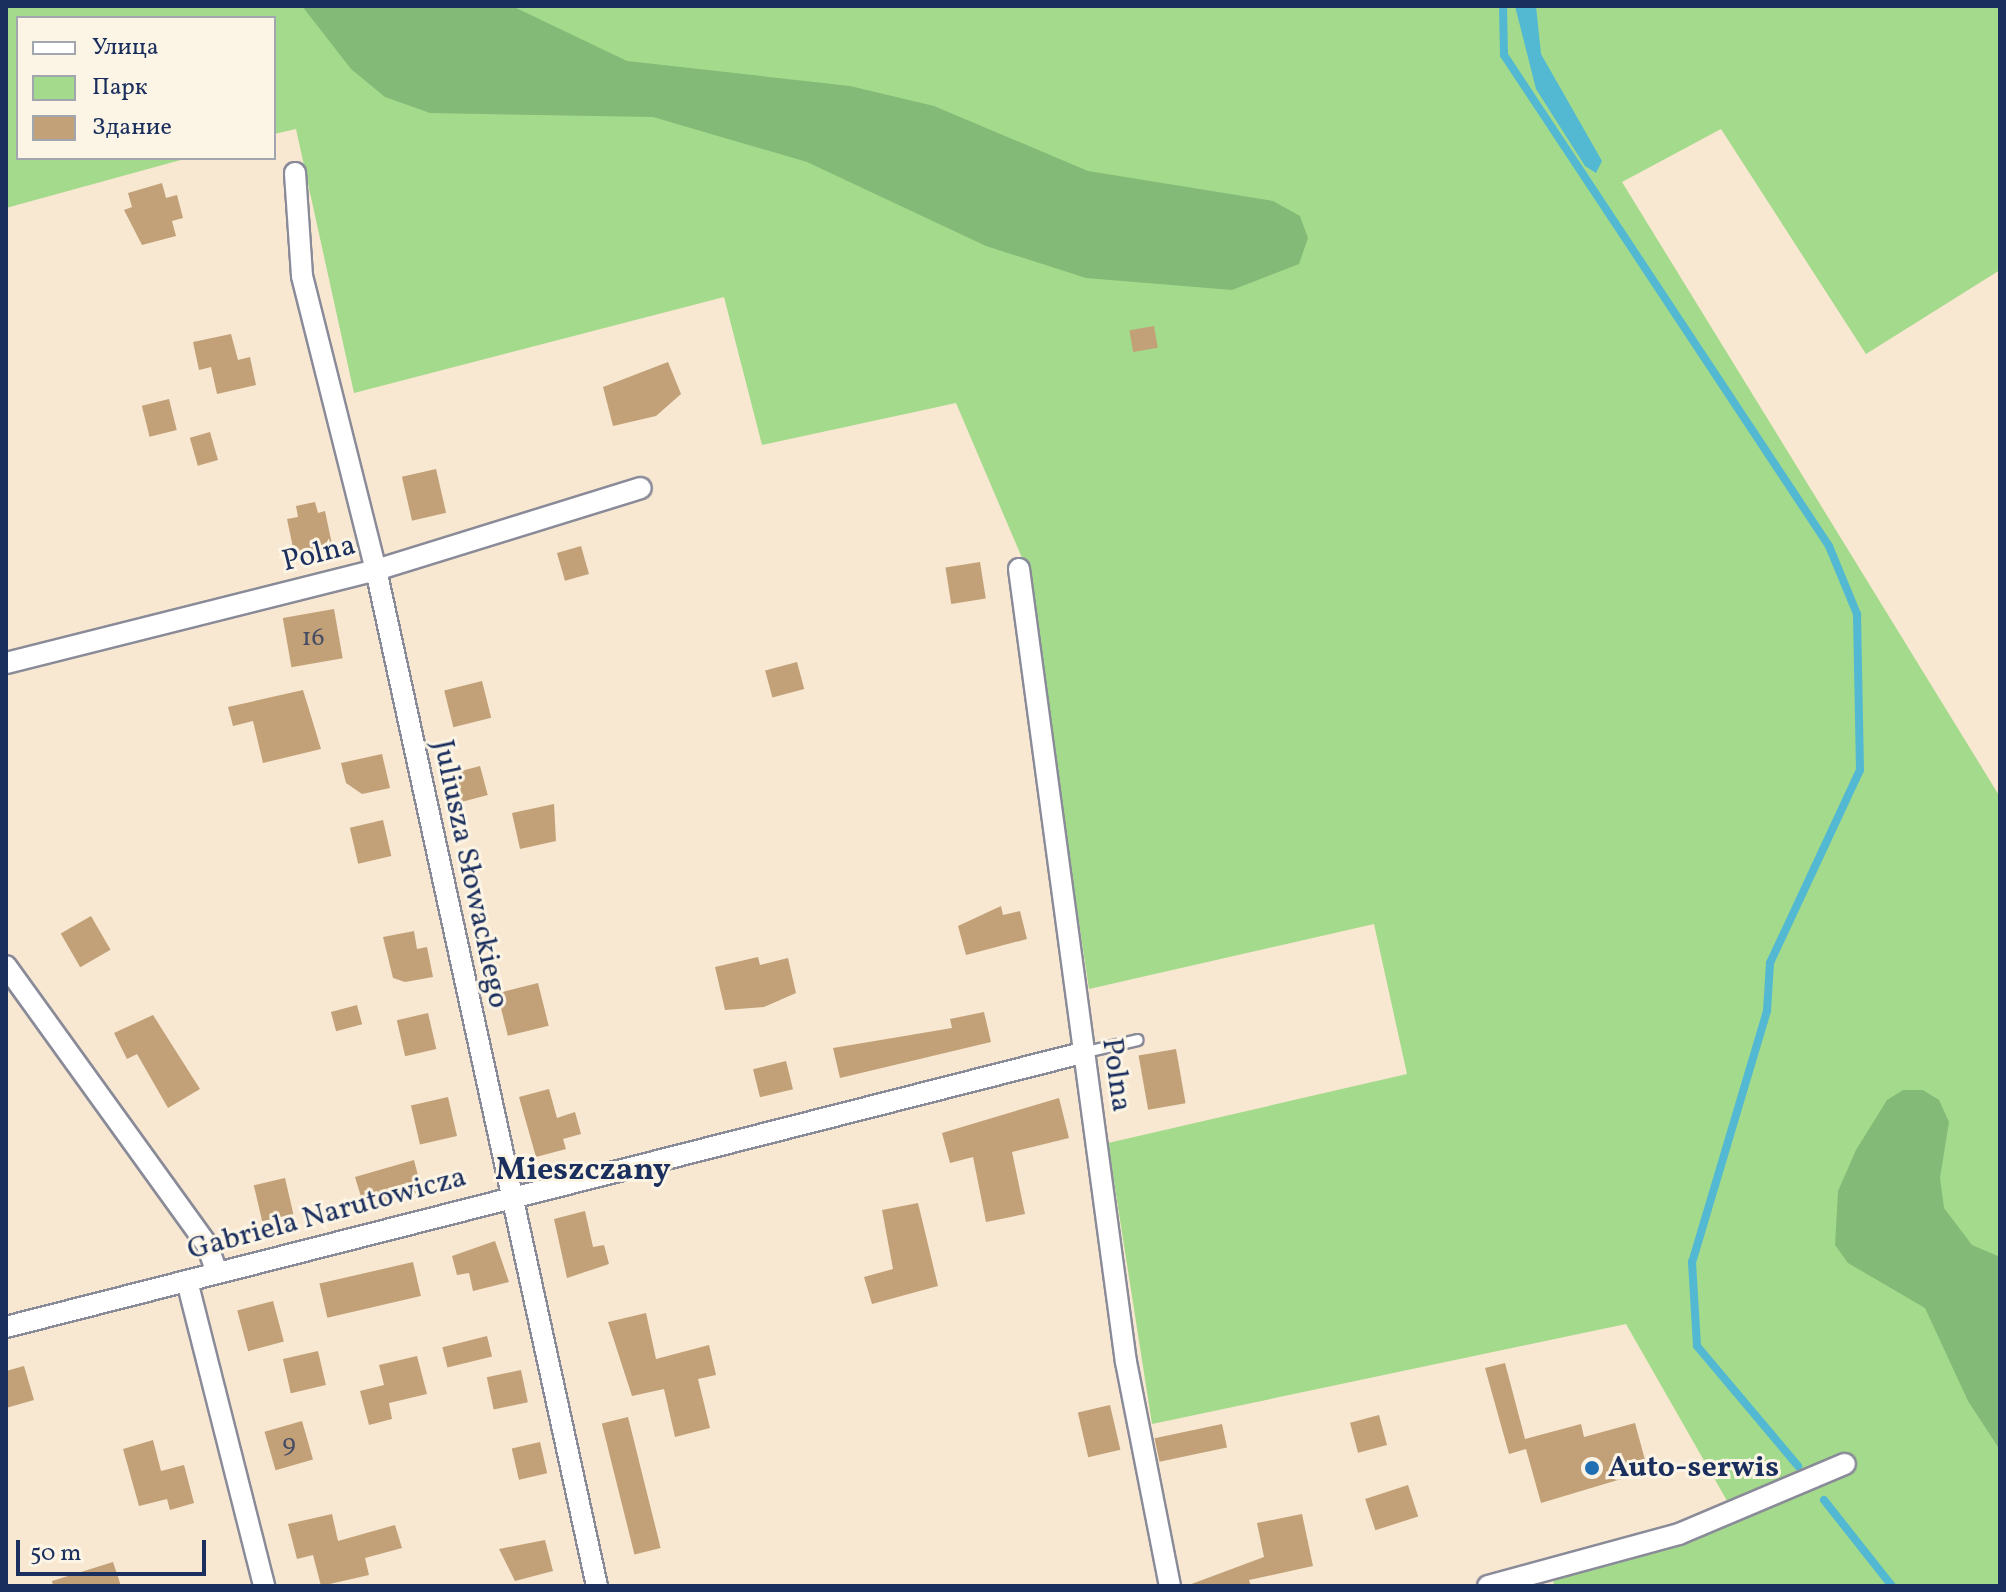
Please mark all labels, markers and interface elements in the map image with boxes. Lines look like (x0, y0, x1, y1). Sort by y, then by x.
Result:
legend (16, 16, 276, 160)
text: Улица (92, 31, 159, 65)
text: Парк (92, 71, 148, 105)
text: Здание (92, 111, 172, 145)
street label: Polna (279, 528, 359, 580)
house number: 16 (301, 623, 325, 655)
street label: Juliusza Słowackiego (424, 737, 516, 1011)
street label: Polna (1093, 1036, 1139, 1114)
district label: Mieszczany (495, 1152, 671, 1190)
street label: Gabriela Narutowicza (184, 1159, 470, 1269)
house number: 9 (282, 1429, 296, 1461)
place label: Auto-serwis (1608, 1450, 1779, 1486)
marker: Auto-serwis (1583, 1459, 1601, 1477)
scale bar (20, 1524, 210, 1574)
text: 50 m (30, 1537, 82, 1571)

